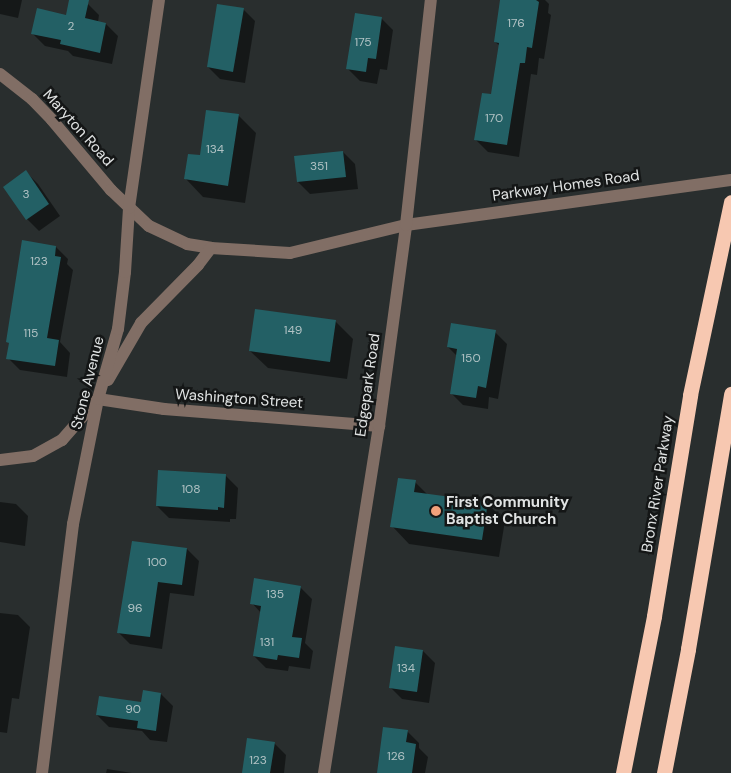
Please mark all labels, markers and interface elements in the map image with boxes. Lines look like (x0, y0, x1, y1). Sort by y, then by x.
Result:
house number: 176 (507, 17, 525, 31)
house number: 2 (68, 20, 74, 34)
house number: 175 (354, 36, 372, 50)
street label: Maryton Road (39, 86, 117, 170)
house number: 170 (485, 112, 503, 126)
house number: 134 (206, 143, 224, 157)
house number: 351 (310, 160, 328, 174)
street label: Parkway Homes Road (491, 167, 641, 205)
house number: 3 (22, 188, 30, 202)
house number: 123 (30, 255, 48, 269)
house number: 149 (284, 324, 302, 338)
house number: 115 (24, 327, 38, 341)
street label: Edgepark Road (352, 332, 384, 438)
street label: Stone Avenue (68, 335, 108, 431)
house number: 150 (461, 352, 481, 366)
street label: Washington Street (174, 386, 304, 412)
street label: Bronx River Parkway (638, 414, 678, 554)
house number: 108 (181, 483, 201, 497)
place label: First Community Baptist Church (446, 493, 569, 528)
marker: First Community Baptist Church (430, 505, 442, 517)
house number: 100 (147, 556, 167, 570)
house number: 135 (266, 588, 284, 602)
house number: 96 (127, 602, 143, 616)
house number: 131 (260, 636, 274, 650)
house number: 134 (397, 662, 415, 676)
house number: 90 (125, 703, 141, 717)
house number: 126 (387, 750, 405, 764)
house number: 123 (249, 754, 267, 768)

